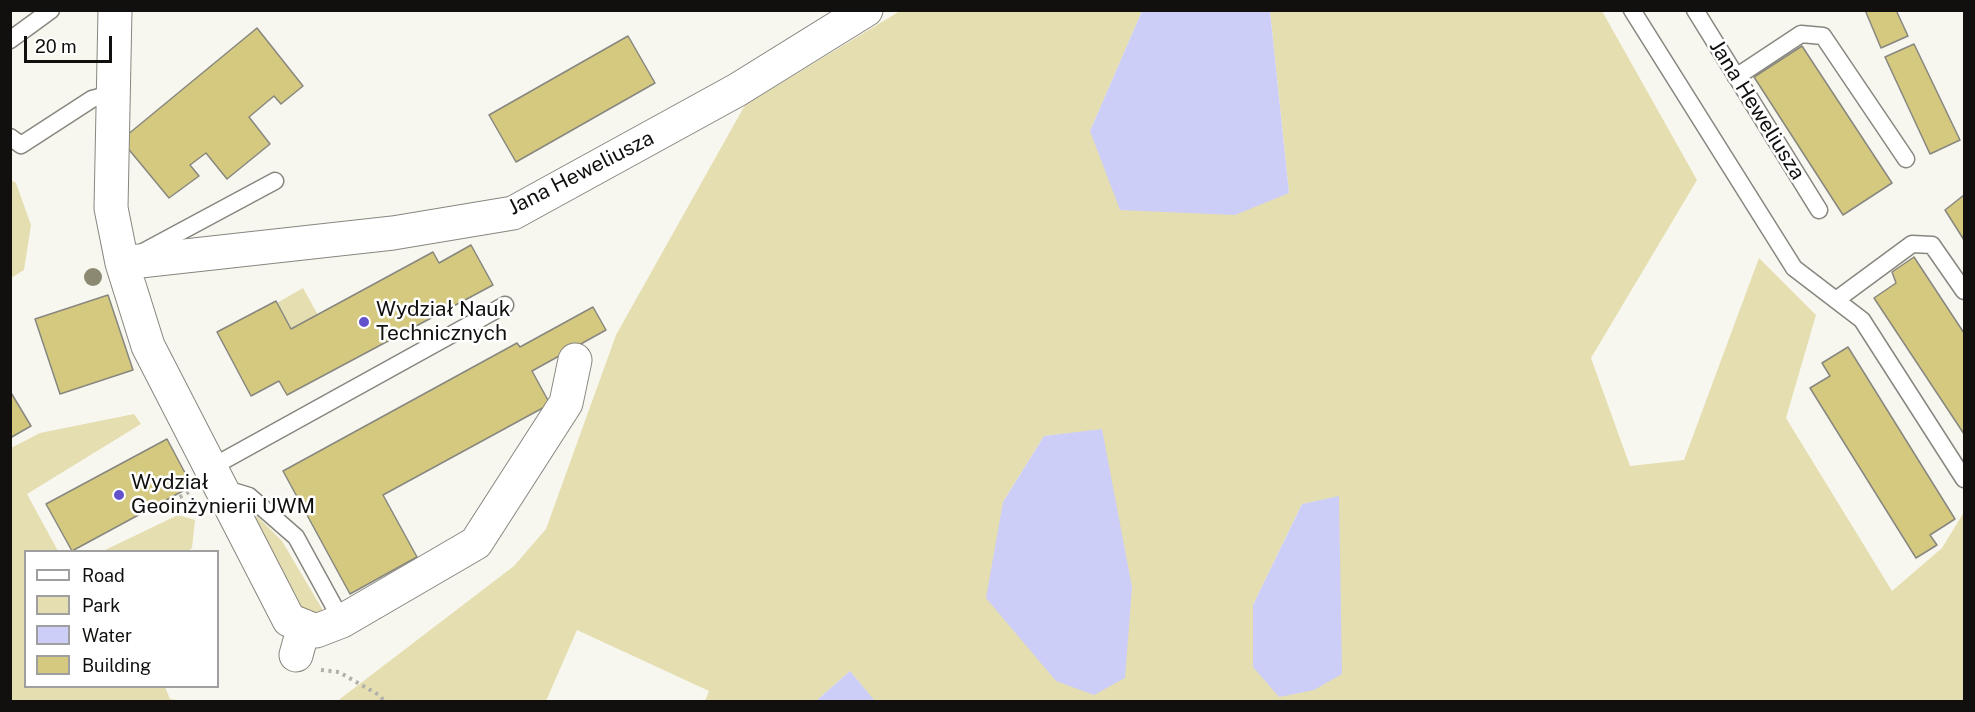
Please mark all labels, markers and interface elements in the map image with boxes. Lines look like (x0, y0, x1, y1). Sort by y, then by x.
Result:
scale bar (27, 24, 116, 62)
street label: Jana Heweliusza (1704, 35, 1810, 185)
text: 20 m (35, 36, 77, 57)
street label: Jana Heweliusza (504, 125, 658, 221)
place label: Wydział Nauk Technicznych (376, 297, 510, 347)
marker: Wydział Nauk Technicznych (357, 315, 371, 329)
place label: Wydział Geoinżynierii UWM (131, 470, 315, 520)
marker: Wydział Geoinżynierii UWM (112, 488, 126, 502)
legend (24, 550, 219, 688)
text: Road (82, 565, 125, 586)
text: Park (82, 595, 120, 616)
text: Water (82, 625, 132, 646)
text: Building (82, 655, 151, 676)

